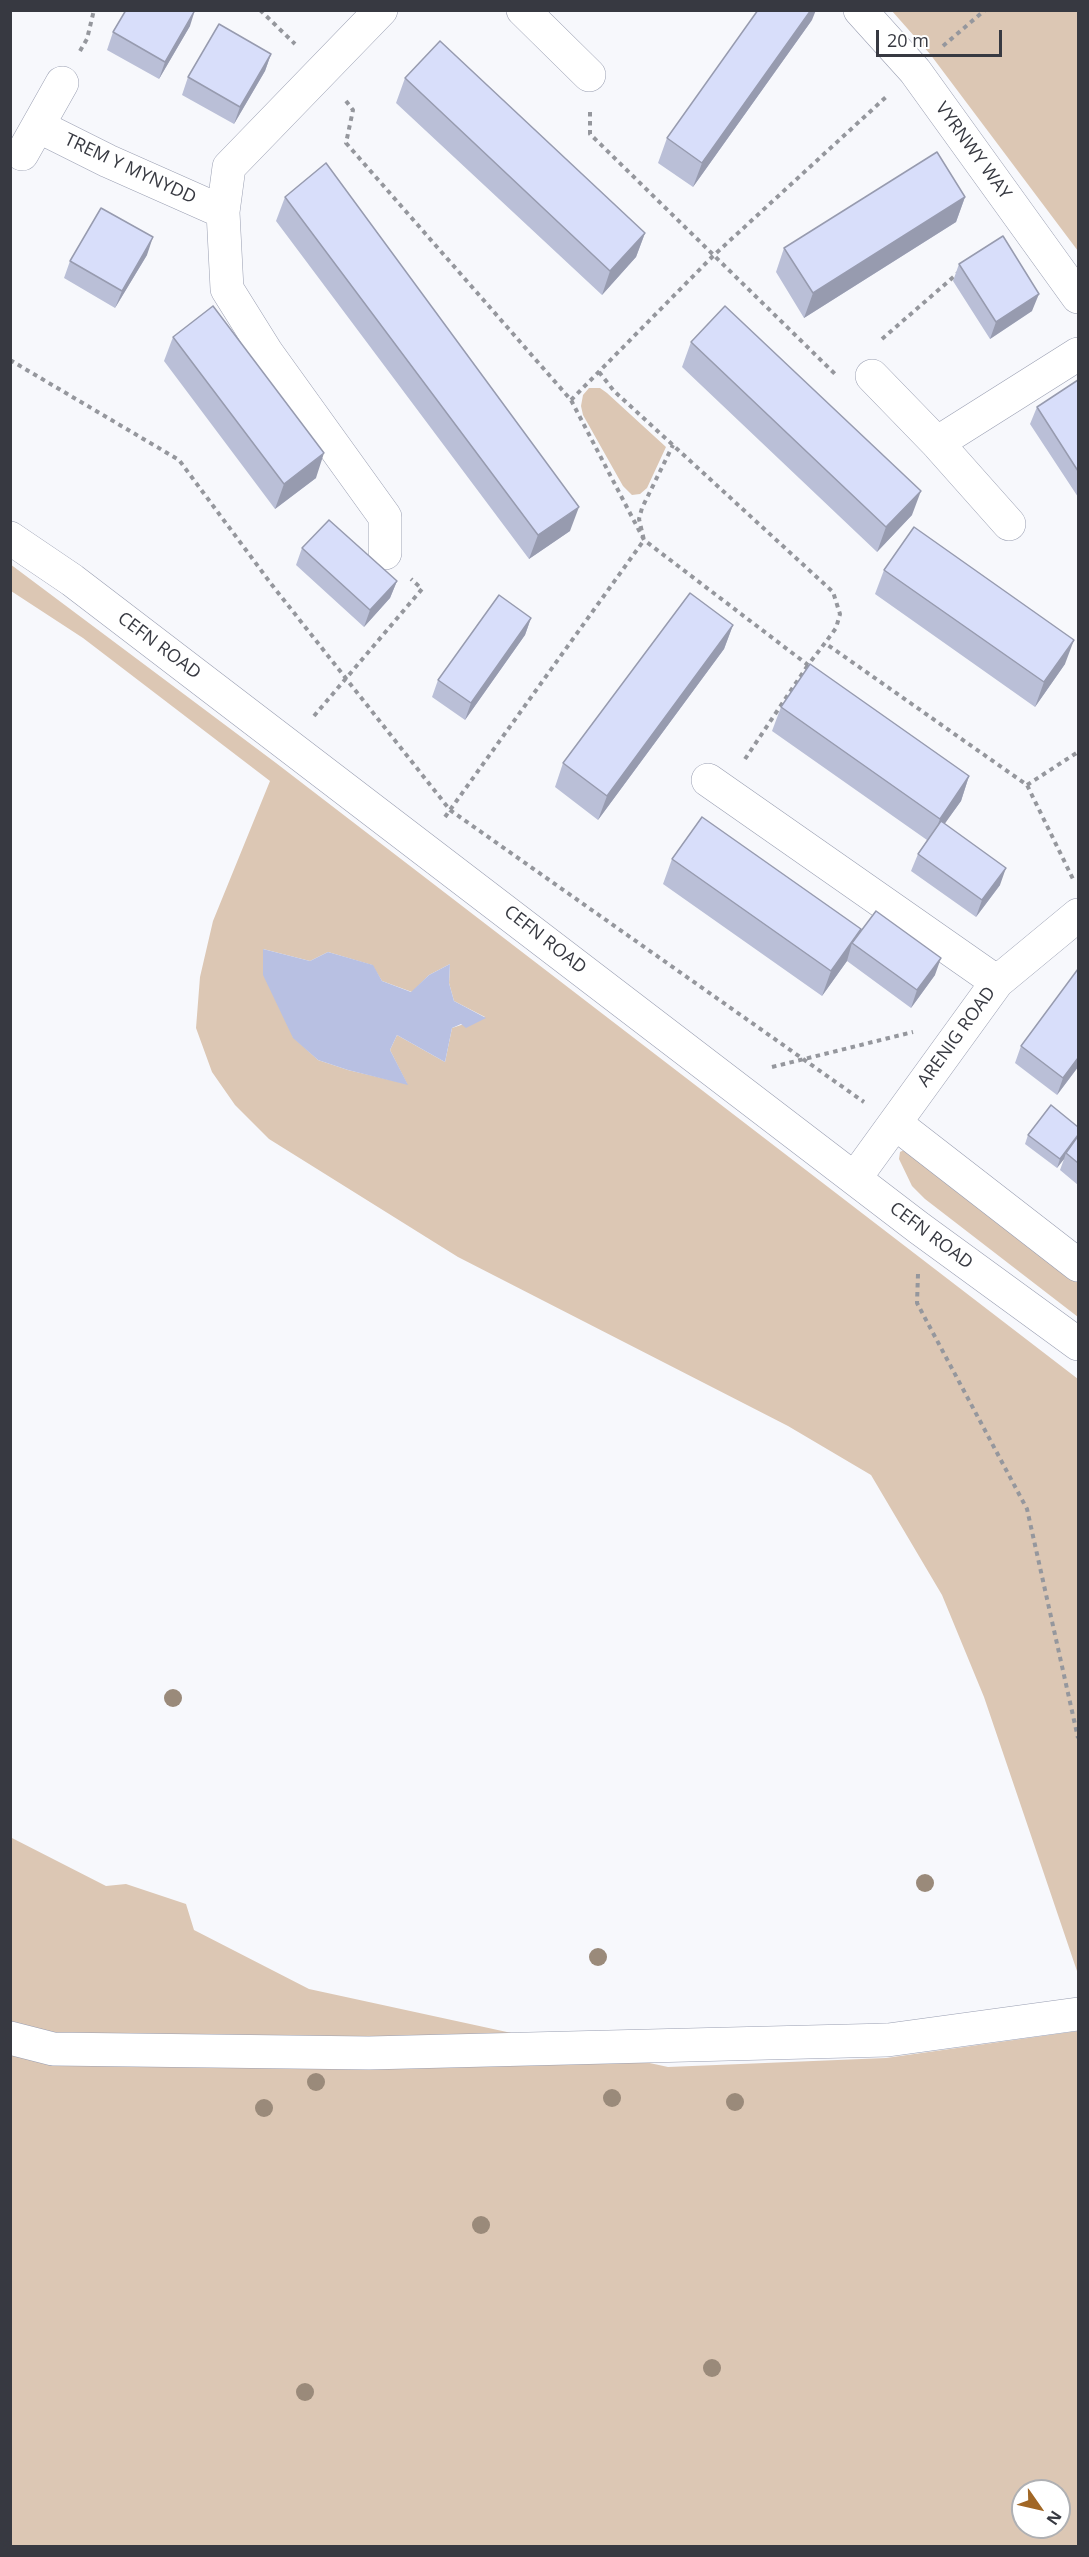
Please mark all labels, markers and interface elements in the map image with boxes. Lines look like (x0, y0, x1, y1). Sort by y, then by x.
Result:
scale bar (879, 18, 1005, 56)
text: 20 m (887, 28, 929, 52)
street label: VYRNWY WAY (930, 98, 1016, 204)
street label: TREM Y MYNYDD (61, 129, 199, 209)
street label: CEFN ROAD (113, 608, 205, 684)
street label: CEFN ROAD (500, 901, 590, 979)
street label: ARENIG ROAD (913, 983, 1001, 1091)
street label: CEFN ROAD (885, 1198, 977, 1274)
north arrow (1011, 2479, 1071, 2539)
text: N (1042, 2506, 1067, 2529)

